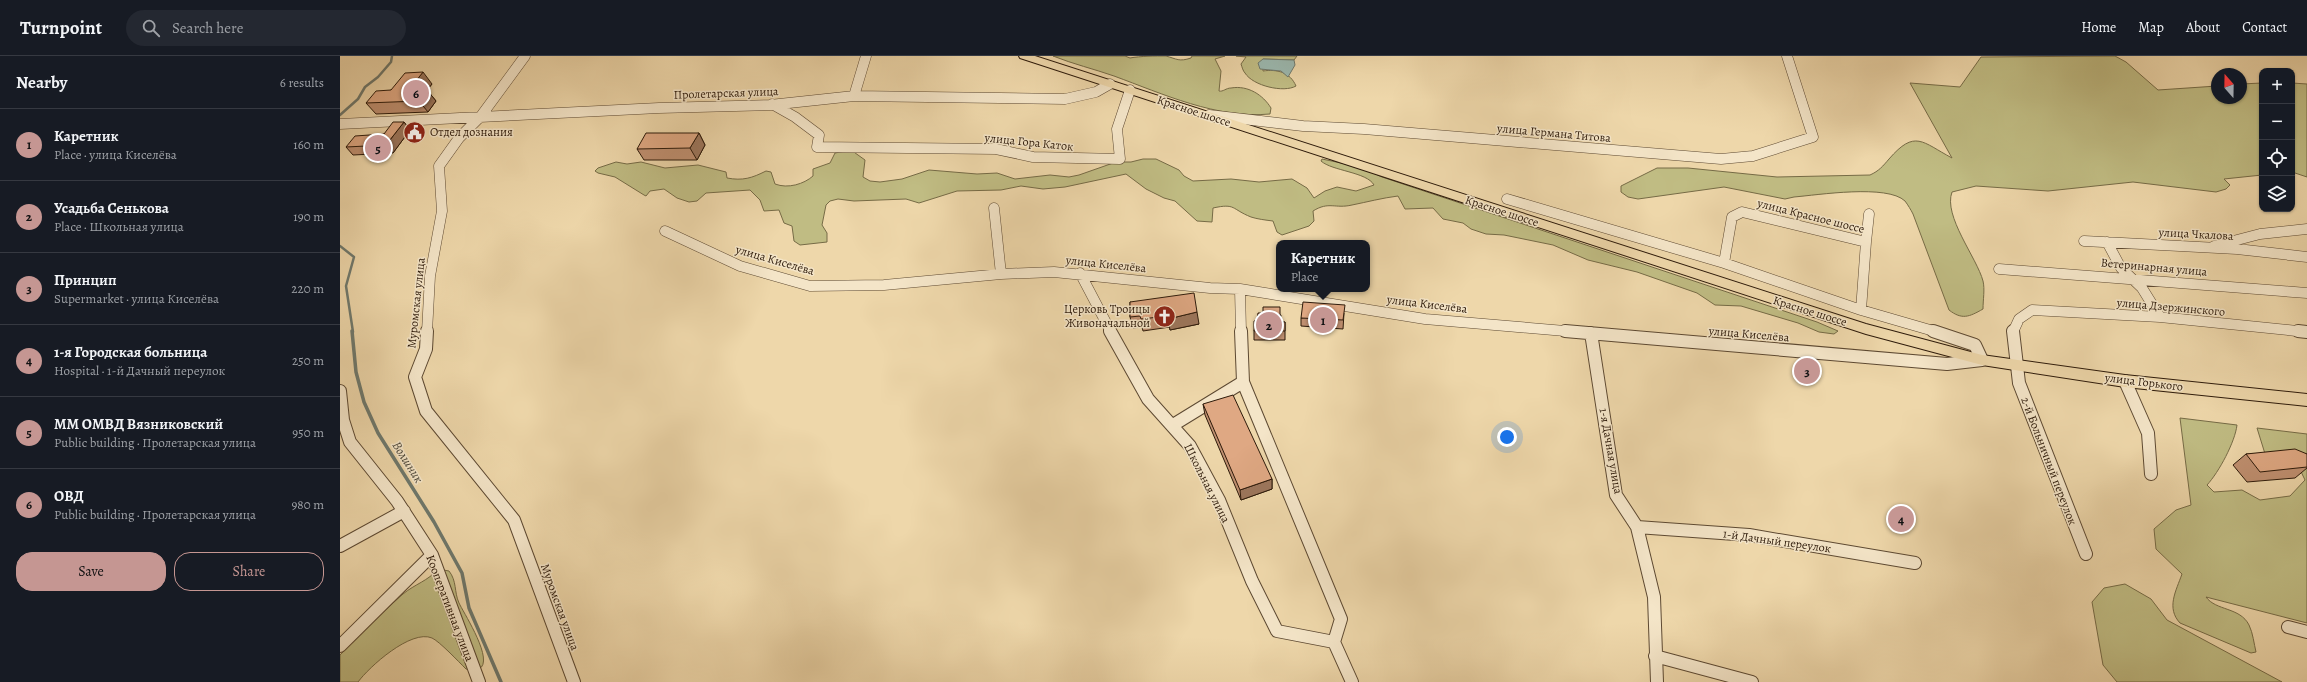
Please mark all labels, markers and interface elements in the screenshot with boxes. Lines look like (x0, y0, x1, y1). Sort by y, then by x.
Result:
search box (126, 10, 406, 46)
text: Turnpoint (20, 15, 102, 41)
icon: search (140, 17, 162, 39)
text: Search here (172, 18, 243, 38)
text: Home (2081, 18, 2116, 37)
text: Map (2138, 18, 2164, 37)
text: About (2186, 18, 2220, 37)
text: Contact (2242, 18, 2287, 37)
north arrow (2211, 68, 2247, 104)
map controls (2259, 68, 2295, 212)
button: + (2259, 68, 2295, 104)
text: Nearby (16, 71, 67, 94)
text: 6 results (280, 74, 324, 91)
pin: 6 (403, 78, 429, 108)
street label: Пролетарская улица (673, 83, 779, 103)
street label: Красное шоссе (1155, 92, 1233, 130)
button: − (2259, 104, 2295, 140)
public building icon: Отдел дознания (402, 119, 428, 145)
street label: улица Германа Титова (1495, 120, 1612, 146)
place label: Отдел дознания (430, 124, 513, 140)
text: Каретник (54, 126, 119, 146)
street label: улица Гора Каток (983, 129, 1074, 155)
pin: 5 (365, 133, 391, 163)
text: 1 (27, 136, 31, 153)
text: 160 m (293, 136, 324, 153)
button: locate (2259, 140, 2295, 176)
text: Place · улица Киселёва (54, 146, 177, 163)
button: layers (2259, 176, 2295, 212)
street label: Красное шоссе (1463, 192, 1541, 230)
street label: улица Красное шоссе (1755, 195, 1866, 237)
text: Усадьба Сенькова (54, 198, 169, 218)
text: 2 (26, 208, 32, 225)
text: 190 m (293, 208, 324, 225)
text: Place · Школьная улица (54, 218, 184, 235)
street label: улица Чкалова (2157, 224, 2234, 244)
popup (1276, 240, 1370, 292)
street label: улица Киселёва (733, 241, 817, 279)
text: Каретник (1291, 248, 1355, 268)
street label: улица Киселёва (1064, 252, 1148, 276)
street label: Ветеринарная улица (2100, 254, 2208, 280)
street label: Муромская улица (403, 256, 429, 349)
text: Place (1291, 268, 1318, 285)
text: Принцип (54, 270, 117, 290)
text: 3 (26, 280, 32, 297)
text: 220 m (291, 280, 324, 297)
text: Supermarket · улица Киселёва (54, 290, 219, 307)
street label: улица Киселёва (1385, 291, 1469, 317)
street label: Красное шоссе (1771, 292, 1849, 330)
street label: улица Дзержинского (2115, 294, 2226, 320)
place label: Церковь Троицы Живоначальной (1064, 301, 1150, 331)
church icon: Церковь Троицы Живоначальной (1152, 303, 1178, 329)
pin: 1 (1310, 305, 1336, 335)
pin: 2 (1256, 310, 1282, 340)
street label: улица Киселёва (1707, 322, 1790, 346)
text: 1-я Городская больница (54, 342, 207, 362)
text: 4 (26, 352, 32, 369)
text: 250 m (292, 352, 324, 369)
pin: 3 (1794, 356, 1820, 386)
text: Hospital · 1-й Дачный переулок (54, 362, 225, 379)
street label: улица Горького (2103, 369, 2184, 395)
street label: 2-й Больничный переулок (2017, 395, 2081, 527)
street label: 1-я Дачная улица (1596, 407, 1627, 496)
text: ММ ОМВД Вязниковский (54, 414, 223, 434)
text: 5 (26, 424, 32, 441)
text: 950 m (292, 424, 324, 441)
your location (1497, 427, 1517, 447)
text: Public building · Пролетарская улица (54, 434, 256, 451)
water label: Волшник (389, 438, 428, 486)
street label: Школьная улица (1180, 440, 1234, 526)
text: ОВД (54, 486, 84, 506)
text: 6 (26, 496, 32, 513)
text: 980 m (291, 496, 324, 513)
pin: 4 (1888, 504, 1914, 534)
text: Public building · Пролетарская улица (54, 506, 256, 523)
street label: 1-й Дачный переулок (1722, 525, 1832, 557)
button: Save (16, 552, 166, 591)
button: Share (174, 552, 324, 591)
street label: Кооперативная улица (422, 552, 478, 664)
street label: Муромская улица (537, 561, 583, 653)

